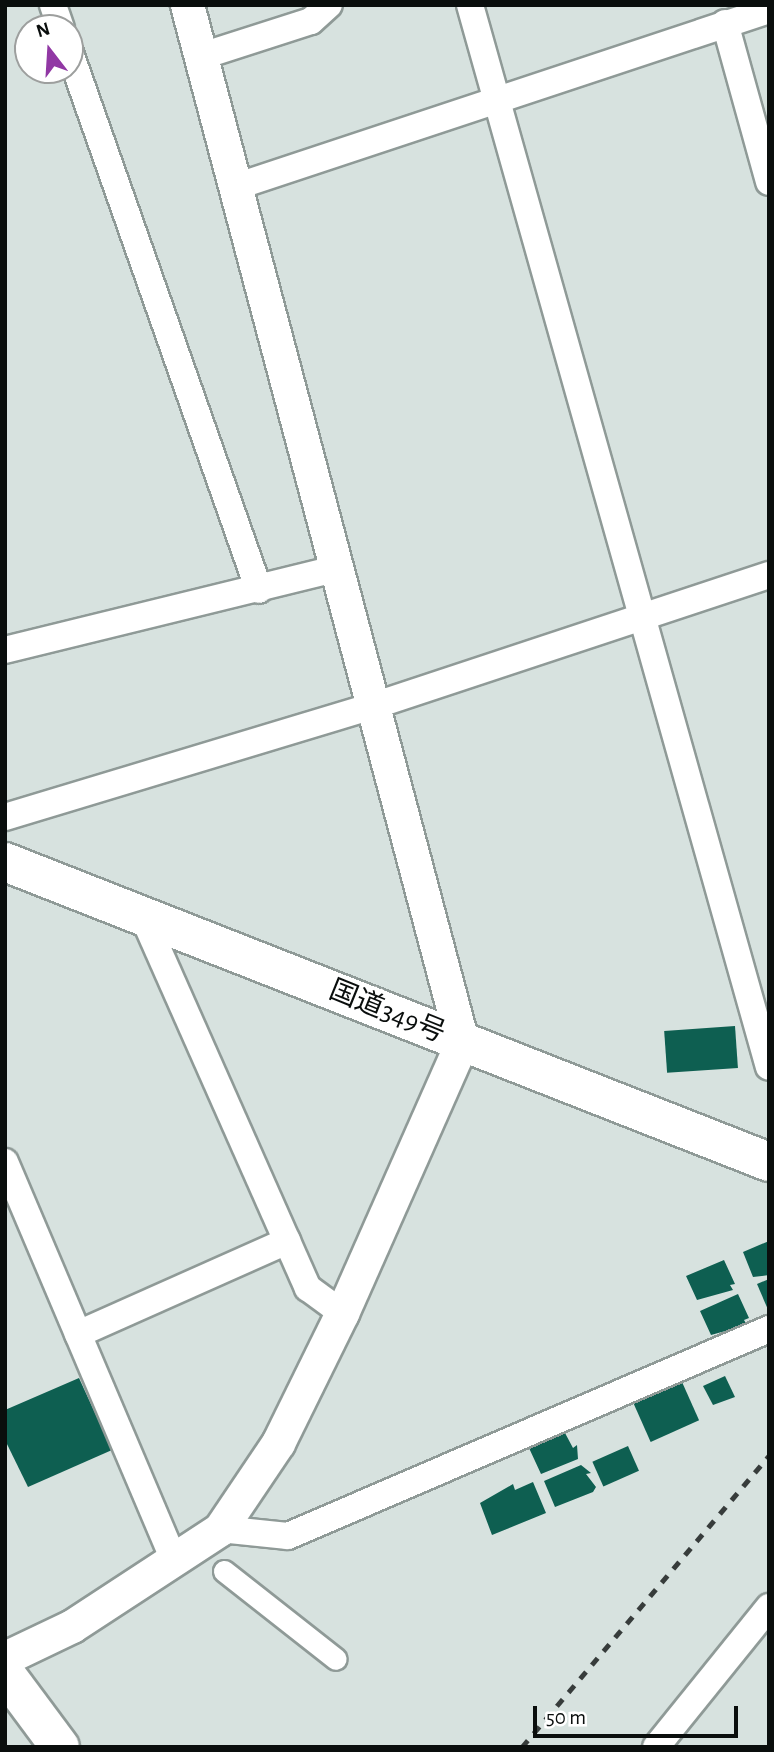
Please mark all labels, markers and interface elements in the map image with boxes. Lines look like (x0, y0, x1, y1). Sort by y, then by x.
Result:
north arrow (14, 14, 84, 84)
text: N (34, 19, 52, 41)
street label: 国道349号 (324, 974, 450, 1050)
scale bar (536, 1692, 741, 1736)
text: 50 m (546, 1707, 586, 1728)

